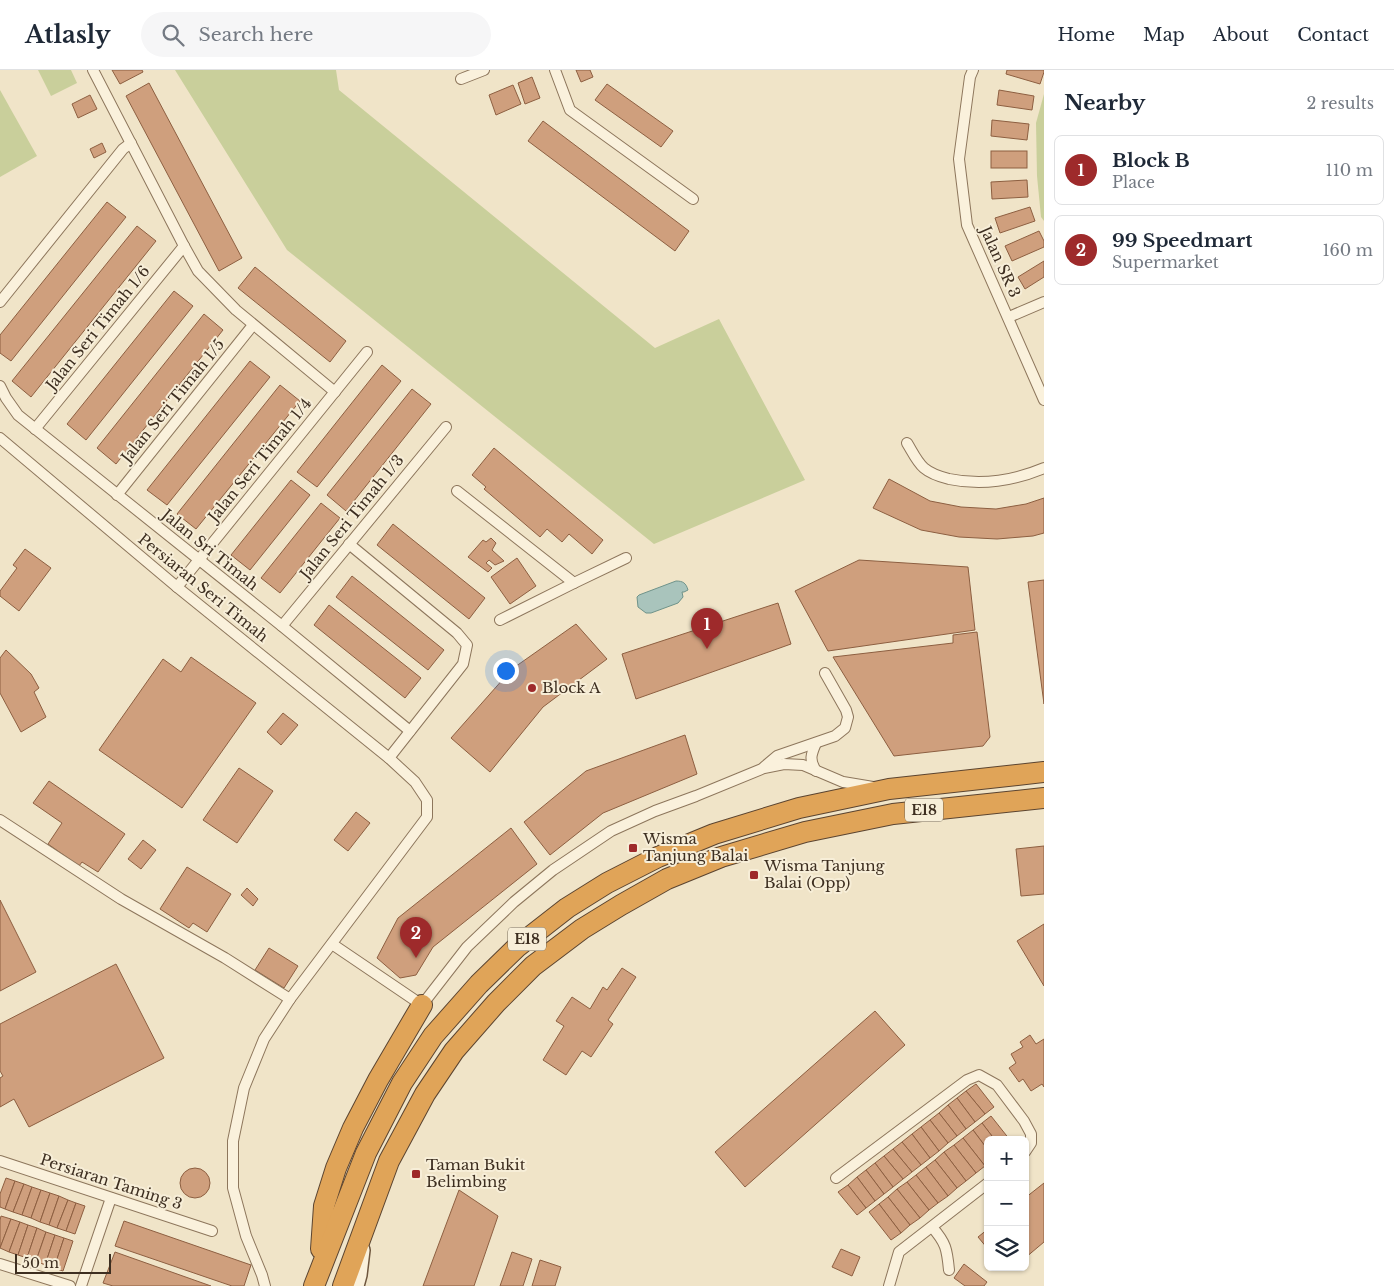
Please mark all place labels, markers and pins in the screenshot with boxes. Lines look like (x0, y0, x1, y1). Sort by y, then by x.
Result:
pin: 1 (691, 608, 723, 649)
place label: Block A (542, 678, 601, 697)
marker: Block A (526, 682, 538, 694)
place label: Wisma Tanjung Balai (642, 829, 748, 865)
marker: Wisma Tanjung Balai (627, 842, 639, 854)
place label: Wisma Tanjung Balai (Opp) (763, 856, 886, 892)
marker: Wisma Tanjung Balai (Opp) (748, 869, 760, 881)
pin: 2 (400, 917, 432, 958)
place label: Taman Bukit Belimbing (426, 1155, 526, 1191)
marker: Taman Bukit Belimbing (410, 1168, 422, 1180)

